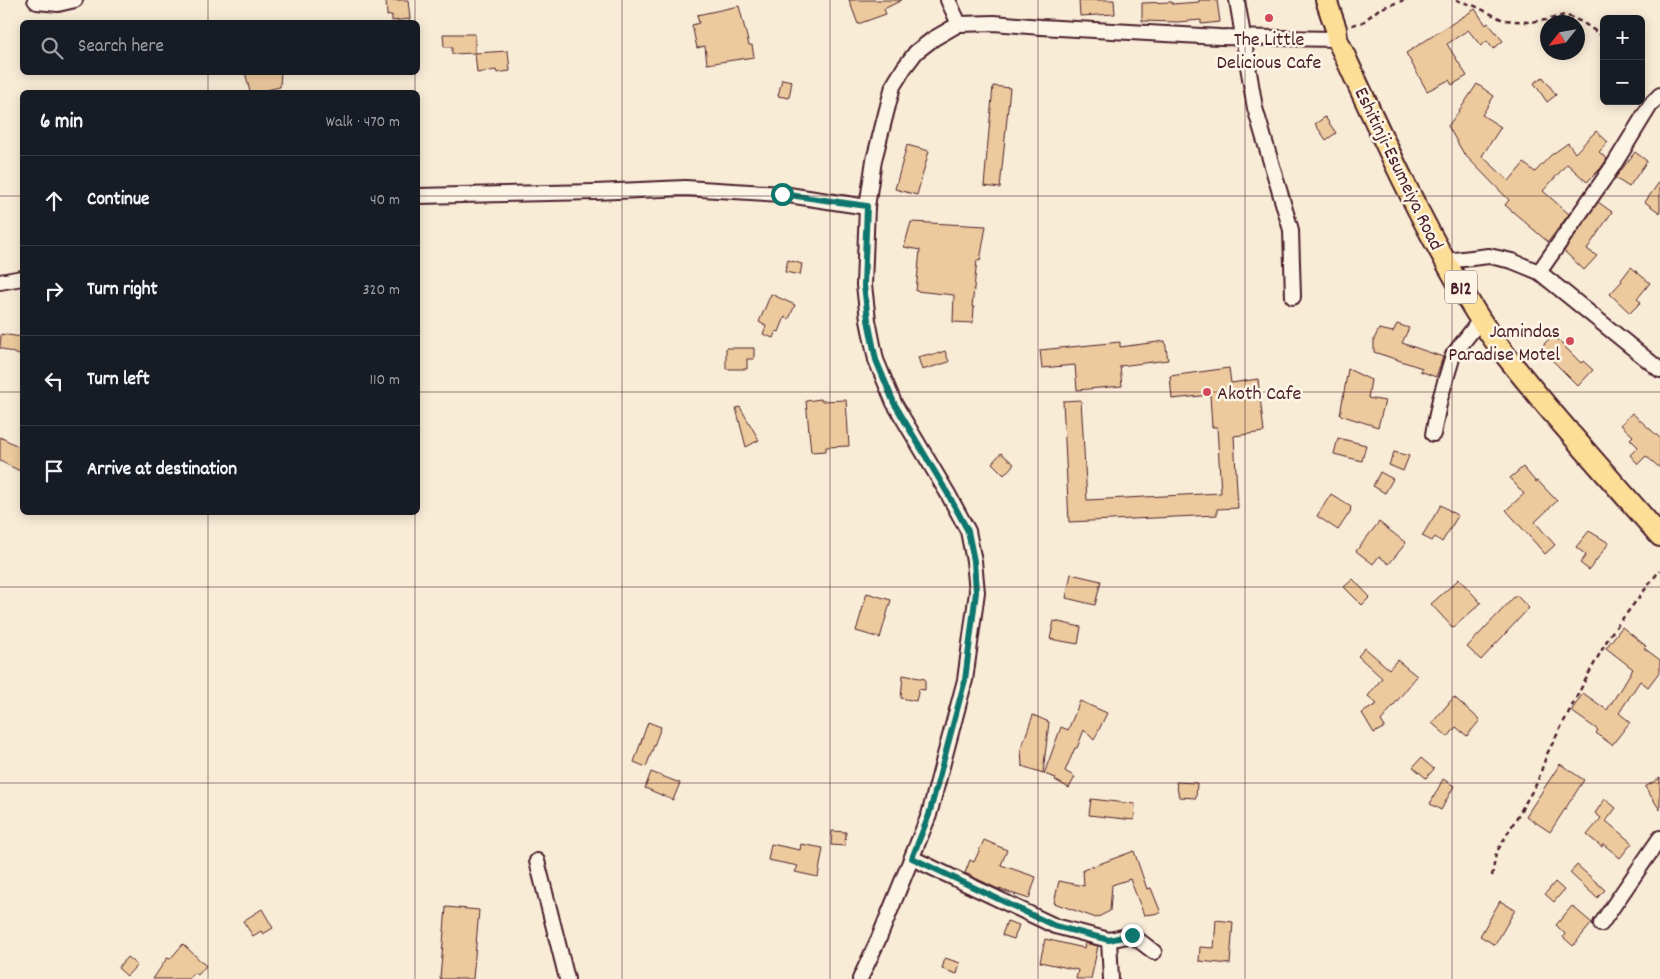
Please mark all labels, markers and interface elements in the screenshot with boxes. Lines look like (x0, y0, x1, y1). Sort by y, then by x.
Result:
marker: The Little Delicious Cafe (1263, 12, 1275, 24)
north arrow (1540, 15, 1585, 60)
map controls (1600, 15, 1645, 105)
button: + (1600, 15, 1645, 60)
search box (20, 20, 420, 75)
place label: The Little Delicious Cafe (1217, 27, 1322, 78)
icon: search (38, 34, 66, 62)
text: Search here (78, 34, 164, 61)
button: − (1600, 60, 1645, 105)
street label: Eshitinji-Esumeiya Road (1346, 83, 1449, 256)
text: 6 min (40, 108, 83, 138)
text: Walk · 470 m (326, 111, 400, 134)
route start (771, 183, 794, 206)
icon: ahead (40, 187, 68, 215)
text: Continue (87, 187, 149, 214)
text: 40 m (370, 189, 400, 212)
road number: B12 (1445, 270, 1477, 304)
icon: right (40, 277, 68, 305)
text: Turn right (87, 277, 158, 304)
text: 320 m (363, 279, 400, 302)
place label: Jamindas Paradise Motel (1448, 319, 1560, 370)
marker: Jamindas Paradise Motel (1564, 335, 1576, 347)
icon: left (40, 367, 68, 395)
text: Turn left (87, 367, 150, 394)
text: 110 m (370, 369, 400, 392)
place label: Akoth Cafe (1217, 381, 1301, 409)
marker: Akoth Cafe (1201, 386, 1213, 398)
icon: arrive (40, 457, 68, 485)
text: Arrive at destination (87, 457, 237, 484)
route end (1121, 924, 1144, 947)

